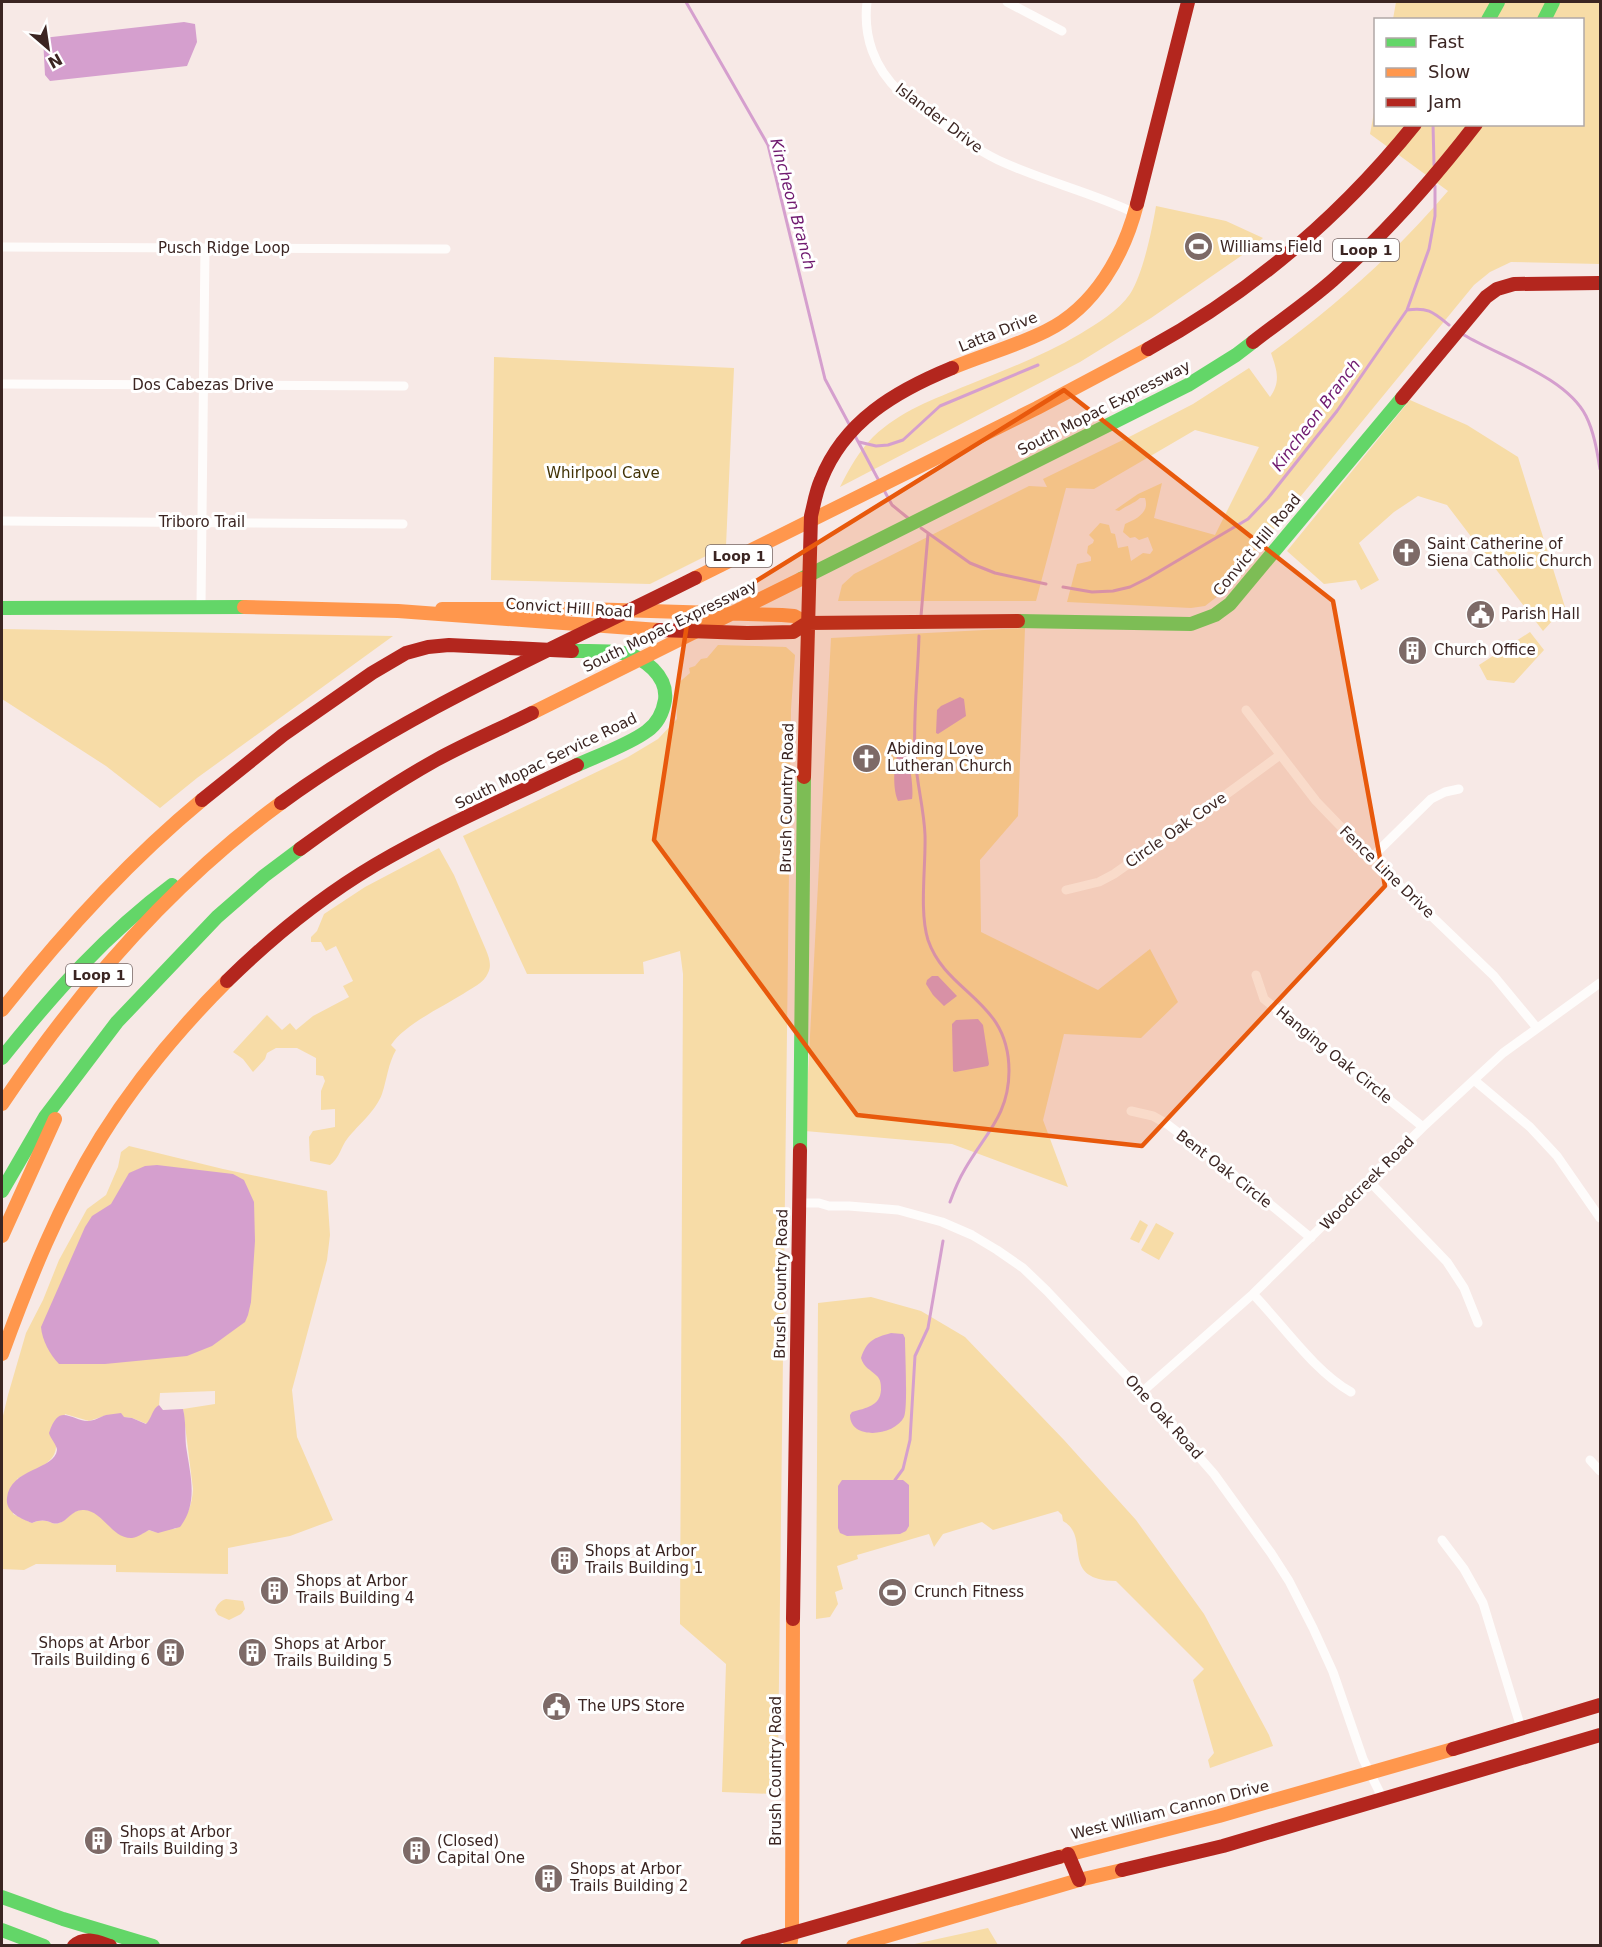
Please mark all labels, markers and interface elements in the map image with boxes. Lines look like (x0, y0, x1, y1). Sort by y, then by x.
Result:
north arrow (18, 18, 78, 78)
legend (1374, 18, 1584, 126)
text: Fast (1428, 31, 1464, 52)
text: N (45, 49, 65, 72)
text: Slow (1428, 61, 1470, 82)
street label: Islander Drive (892, 79, 986, 157)
text: Jam (1427, 91, 1462, 112)
water label: Kincheon Branch (766, 136, 820, 272)
sports icon: Williams Field (1183, 231, 1215, 263)
place label: Williams Field (1220, 238, 1322, 256)
street label: Pusch Ridge Loop (158, 239, 290, 257)
road number: Loop 1 (1333, 239, 1399, 261)
street label: Latta Drive (956, 308, 1040, 356)
water label: Kincheon Branch (1268, 355, 1364, 475)
street label: South Mopac Expressway (1015, 357, 1193, 459)
street label: Dos Cabezas Drive (132, 376, 274, 394)
park label: Whirlpool Cave (546, 464, 660, 482)
street label: Convict Hill Road (1209, 490, 1305, 600)
street label: Triboro Trail (158, 513, 245, 531)
place label: Saint Catherine of Siena Catholic Church (1427, 535, 1592, 570)
church icon: Saint Catherine of Siena Catholic Church (1390, 537, 1422, 569)
road number: Loop 1 (706, 545, 772, 567)
street label: South Mopac Expressway (580, 576, 760, 676)
street label: Convict Hill Road (505, 595, 633, 621)
public building icon: Parish Hall (1464, 598, 1496, 630)
place label: Parish Hall (1501, 605, 1580, 623)
building icon: Church Office (1397, 634, 1429, 666)
place label: Church Office (1434, 641, 1536, 659)
street label: South Mopac Service Road (452, 709, 640, 813)
street label: Brush Country Road (777, 723, 797, 873)
place label: Abiding Love Lutheran Church (887, 740, 1012, 775)
church icon: Abiding Love Lutheran Church (850, 742, 882, 774)
street label: Circle Oak Cove (1122, 788, 1230, 872)
street label: Fence Line Drive (1336, 822, 1438, 922)
road number: Loop 1 (66, 964, 132, 986)
street label: Hanging Oak Circle (1272, 1003, 1396, 1107)
street label: Bent Oak Circle (1173, 1126, 1275, 1212)
street label: Woodcreek Road (1316, 1132, 1418, 1234)
street label: Brush Country Road (771, 1209, 791, 1359)
street label: One Oak Road (1121, 1371, 1207, 1463)
place label: Shops at Arbor Trails Building 1 (584, 1542, 703, 1577)
building icon: Shops at Arbor Trails Building 1 (548, 1544, 580, 1576)
place label: Shops at Arbor Trails Building 4 (295, 1572, 414, 1607)
building icon: Shops at Arbor Trails Building 4 (259, 1574, 291, 1606)
sports icon: Crunch Fitness (877, 1576, 909, 1608)
place label: Crunch Fitness (914, 1583, 1024, 1601)
place label: Shops at Arbor Trails Building 6 (31, 1634, 151, 1669)
place label: Shops at Arbor Trails Building 5 (273, 1635, 392, 1670)
building icon: Shops at Arbor Trails Building 6 (155, 1636, 187, 1668)
building icon: Shops at Arbor Trails Building 5 (237, 1637, 269, 1669)
public building icon: The UPS Store (541, 1690, 573, 1722)
street label: Brush Country Road (767, 1696, 785, 1846)
place label: The UPS Store (577, 1697, 685, 1715)
street label: West William Cannon Drive (1069, 1777, 1271, 1843)
place label: Shops at Arbor Trails Building 3 (119, 1823, 238, 1858)
building icon: Shops at Arbor Trails Building 3 (83, 1825, 115, 1857)
place label: (Closed) Capital One (437, 1832, 525, 1867)
building icon: (Closed) Capital One (400, 1834, 432, 1866)
place label: Shops at Arbor Trails Building 2 (569, 1860, 688, 1895)
building icon: Shops at Arbor Trails Building 2 (533, 1862, 565, 1894)

